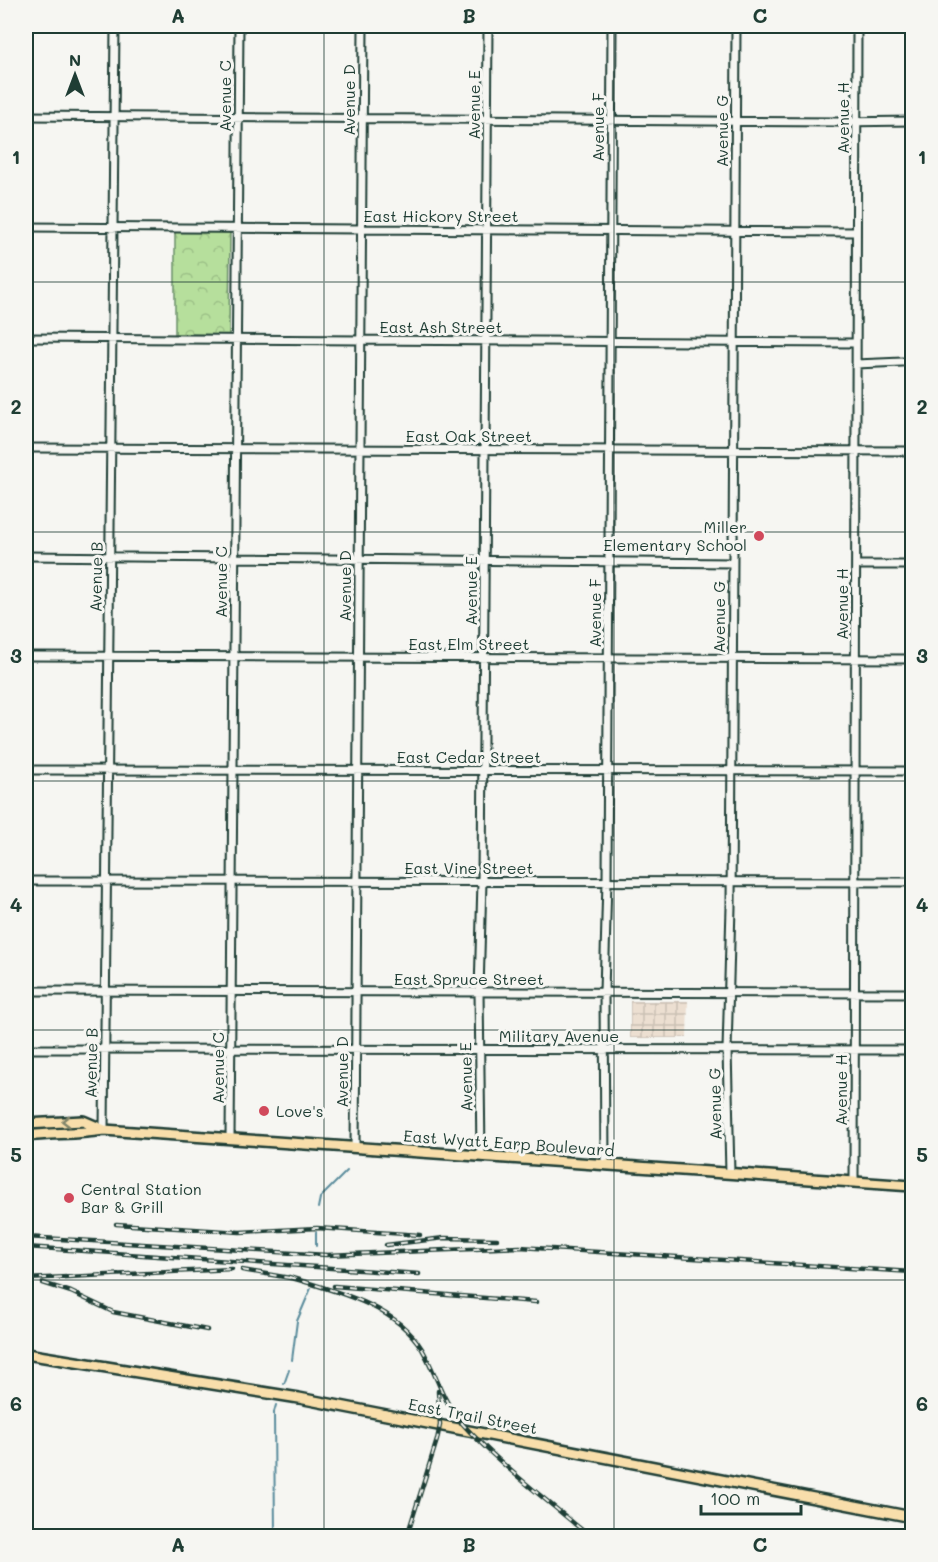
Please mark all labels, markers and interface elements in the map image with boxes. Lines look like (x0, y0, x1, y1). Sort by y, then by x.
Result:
text: A (171, 2, 185, 28)
text: B (462, 2, 476, 28)
text: C (753, 2, 768, 28)
north arrow (45, 45, 105, 105)
text: N (69, 49, 81, 70)
street label: Avenue C (214, 60, 235, 132)
street label: Avenue D (338, 64, 359, 136)
street label: Avenue E (463, 70, 484, 140)
street label: Avenue H (832, 82, 853, 154)
street label: Avenue F (587, 92, 608, 162)
street label: Avenue G (711, 95, 732, 167)
text: 1 (12, 143, 20, 169)
text: 1 (918, 143, 926, 169)
street label: East Hickory Street (363, 205, 519, 226)
street label: East Ash Street (380, 316, 503, 337)
text: 2 (10, 393, 22, 419)
text: 2 (916, 393, 928, 419)
street label: East Oak Street (406, 425, 532, 446)
place label: Miller Elementary School (603, 516, 747, 555)
marker: Miller Elementary School (752, 529, 766, 543)
street label: Avenue B (84, 542, 107, 612)
street label: Avenue C (210, 546, 231, 618)
street label: Avenue D (334, 550, 355, 622)
street label: Avenue E (460, 556, 481, 626)
street label: Avenue H (831, 568, 852, 640)
street label: Avenue F (584, 578, 605, 648)
street label: Avenue G (708, 581, 729, 653)
street label: East Elm Street (408, 633, 530, 654)
text: 3 (10, 642, 22, 668)
text: 3 (916, 642, 928, 668)
street label: East Cedar Street (397, 746, 541, 767)
street label: East Vine Street (404, 857, 534, 878)
text: 4 (10, 891, 23, 917)
text: 4 (916, 891, 929, 917)
street label: East Spruce Street (394, 968, 544, 989)
street label: Military Avenue (499, 1025, 619, 1046)
street label: Avenue B (79, 1028, 102, 1098)
street label: Avenue C (207, 1032, 228, 1104)
street label: Avenue D (331, 1036, 352, 1108)
street label: Avenue E (454, 1042, 477, 1112)
street label: Avenue H (830, 1054, 851, 1126)
street label: Avenue G (703, 1068, 726, 1140)
place label: Love's (276, 1100, 324, 1121)
marker: Love's (257, 1104, 271, 1118)
one-way arrow (61, 1115, 70, 1127)
street label: East Wyatt Earp Boulevard (403, 1125, 615, 1160)
text: 5 (10, 1141, 22, 1167)
text: 5 (916, 1141, 928, 1167)
place label: Central Station Bar & Grill (81, 1178, 202, 1217)
marker: Central Station Bar & Grill (62, 1191, 76, 1205)
text: 6 (10, 1390, 22, 1416)
text: 6 (916, 1390, 928, 1416)
street label: East Trail Street (407, 1393, 539, 1438)
scale bar (701, 1478, 802, 1516)
text: 100 m (710, 1486, 760, 1510)
text: A (171, 1531, 185, 1557)
text: B (462, 1531, 476, 1557)
text: C (753, 1531, 768, 1557)

